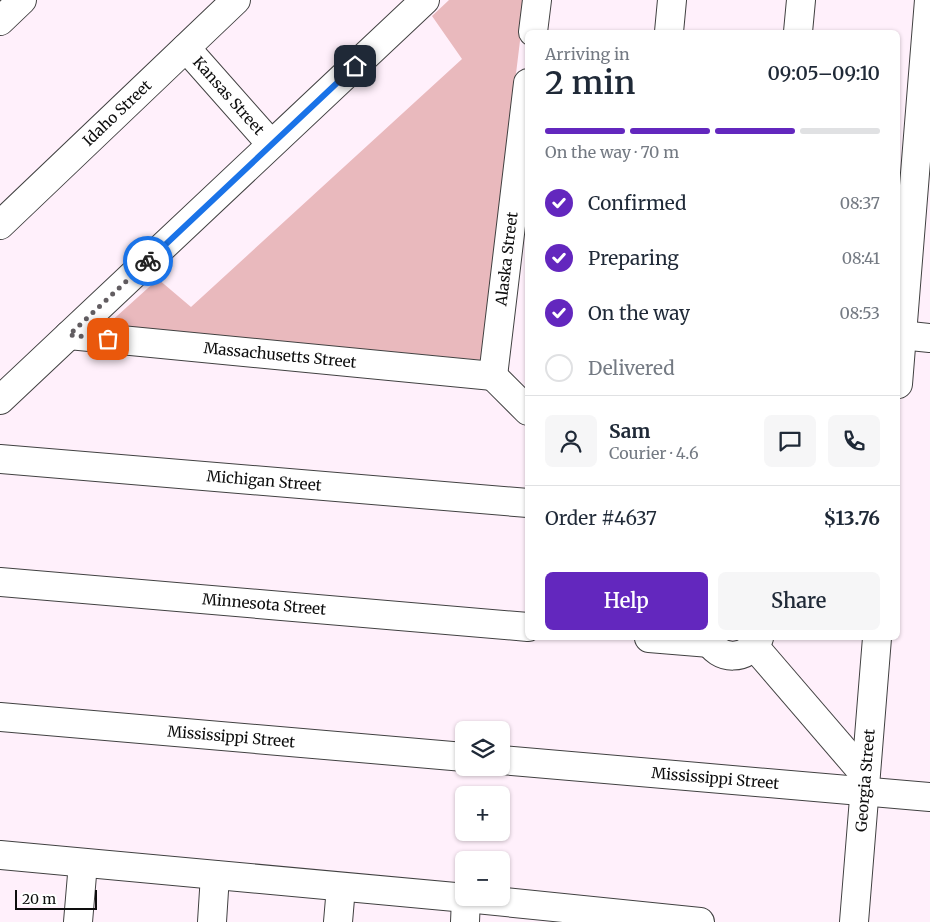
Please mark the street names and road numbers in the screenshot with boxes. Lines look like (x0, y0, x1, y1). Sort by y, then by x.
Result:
street label: Kansas Street (189, 52, 269, 139)
street label: Idaho Street (79, 76, 155, 150)
street label: Alaska Street (491, 210, 522, 308)
street label: Massachusetts Street (203, 338, 357, 372)
street label: Michigan Street (206, 466, 322, 495)
street label: Minnesota Street (201, 589, 327, 619)
street label: Mississippi Street (167, 721, 296, 751)
street label: Georgia Street (851, 728, 879, 833)
street label: Mississippi Street (651, 763, 780, 793)

